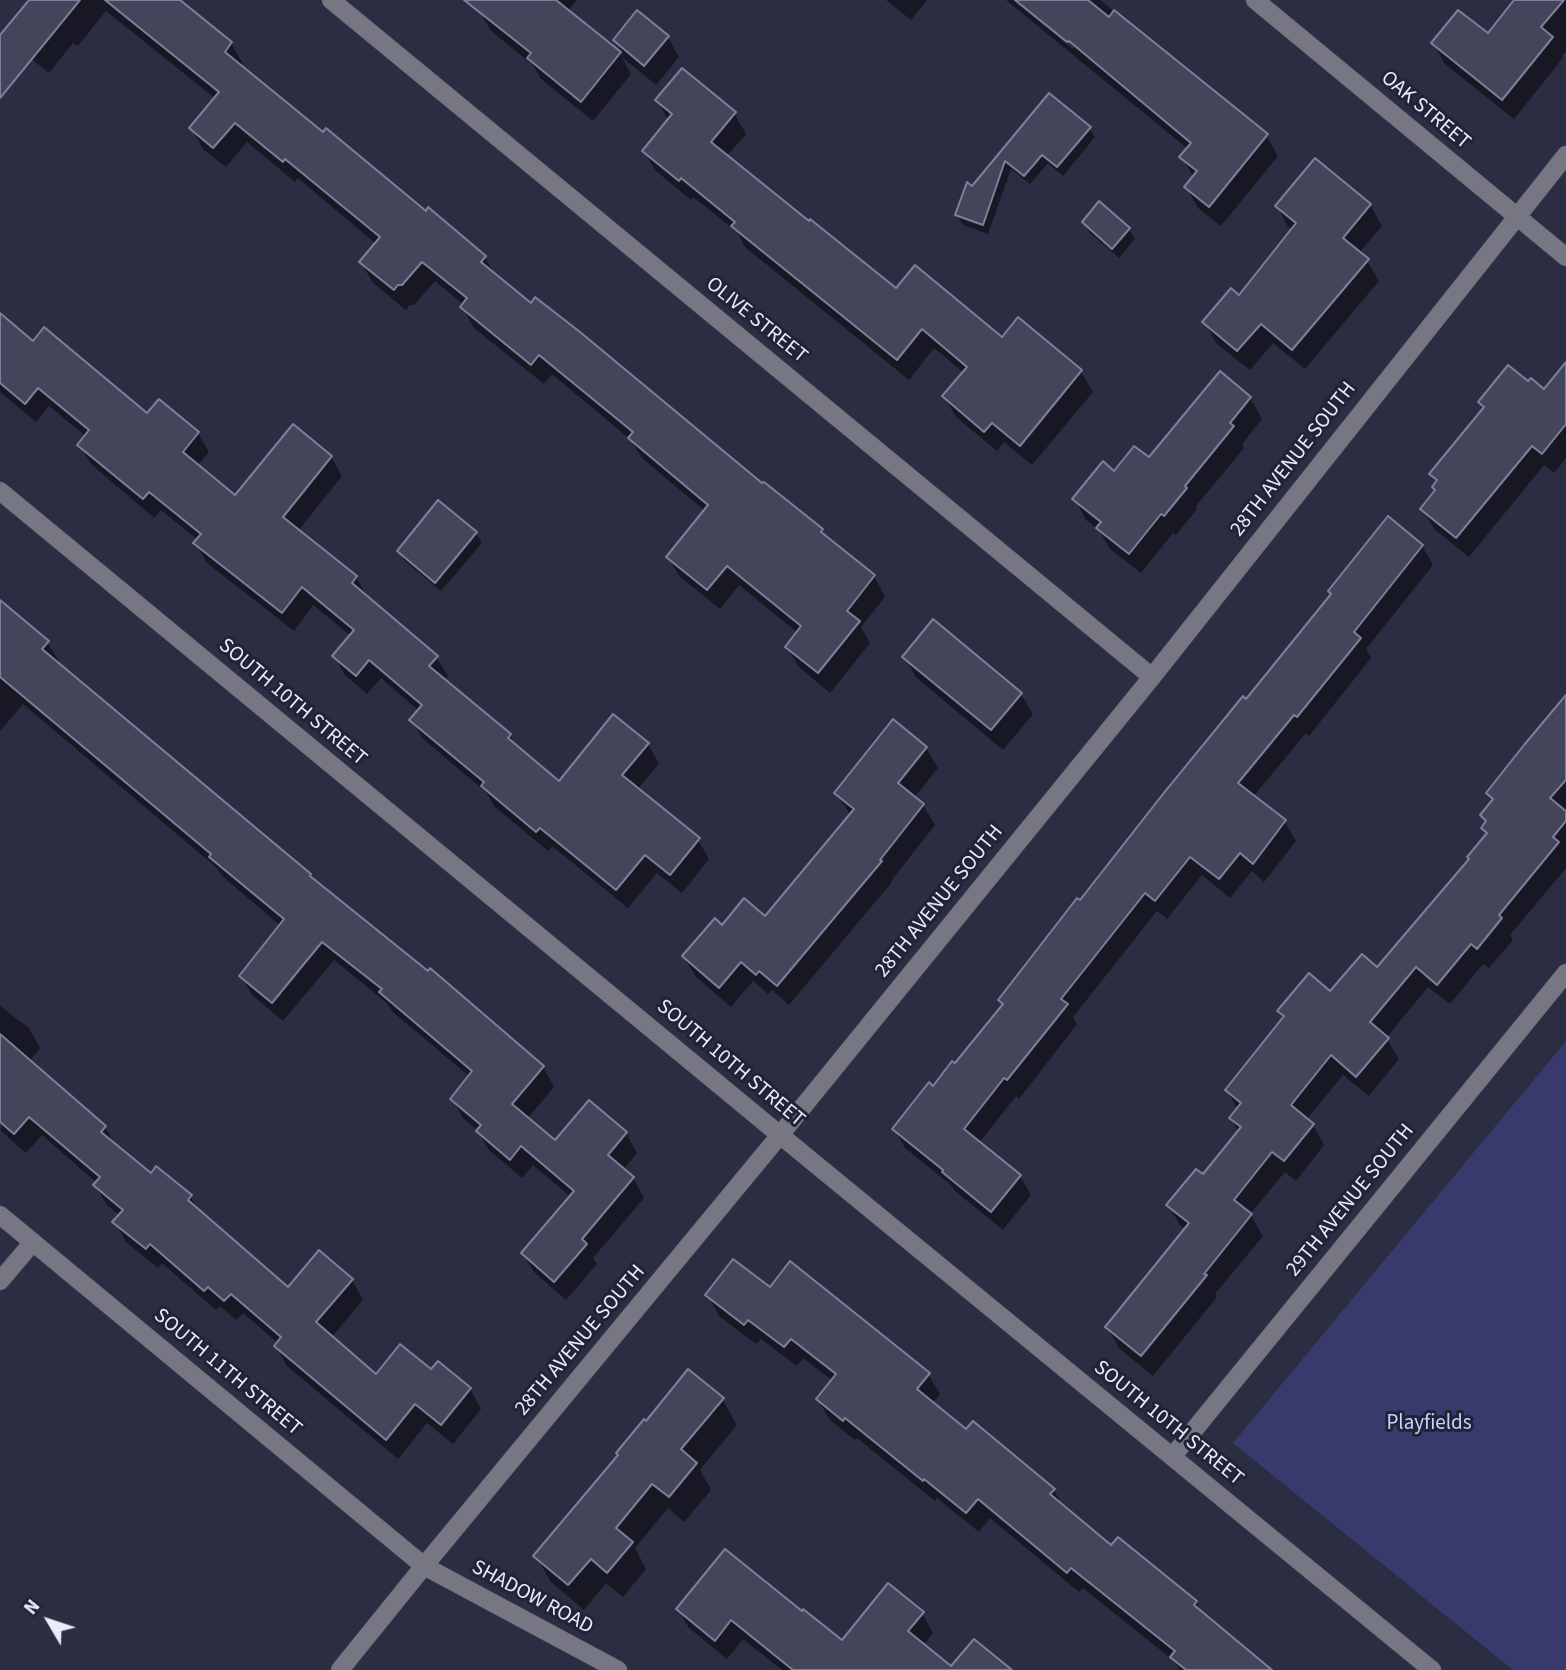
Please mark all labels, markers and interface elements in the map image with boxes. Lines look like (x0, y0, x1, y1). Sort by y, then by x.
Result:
street label: OAK STREET (1375, 66, 1475, 156)
street label: OLIVE STREET (700, 272, 812, 370)
street label: 28TH AVENUE SOUTH (1226, 378, 1362, 542)
street label: SOUTH 10TH STREET (213, 634, 371, 772)
street label: 28TH AVENUE SOUTH (871, 821, 1009, 983)
street label: SOUTH 10TH STREET (651, 995, 809, 1133)
street label: 29TH AVENUE SOUTH (1282, 1120, 1420, 1282)
street label: 28TH AVENUE SOUTH (511, 1260, 651, 1422)
street label: SOUTH 11TH STREET (148, 1304, 306, 1442)
street label: SOUTH 10TH STREET (1088, 1356, 1248, 1492)
park label: Playfields (1386, 1411, 1472, 1437)
street label: SHADOW ROAD (467, 1555, 597, 1641)
north arrow (14, 1586, 84, 1656)
text: N (18, 1594, 47, 1621)

